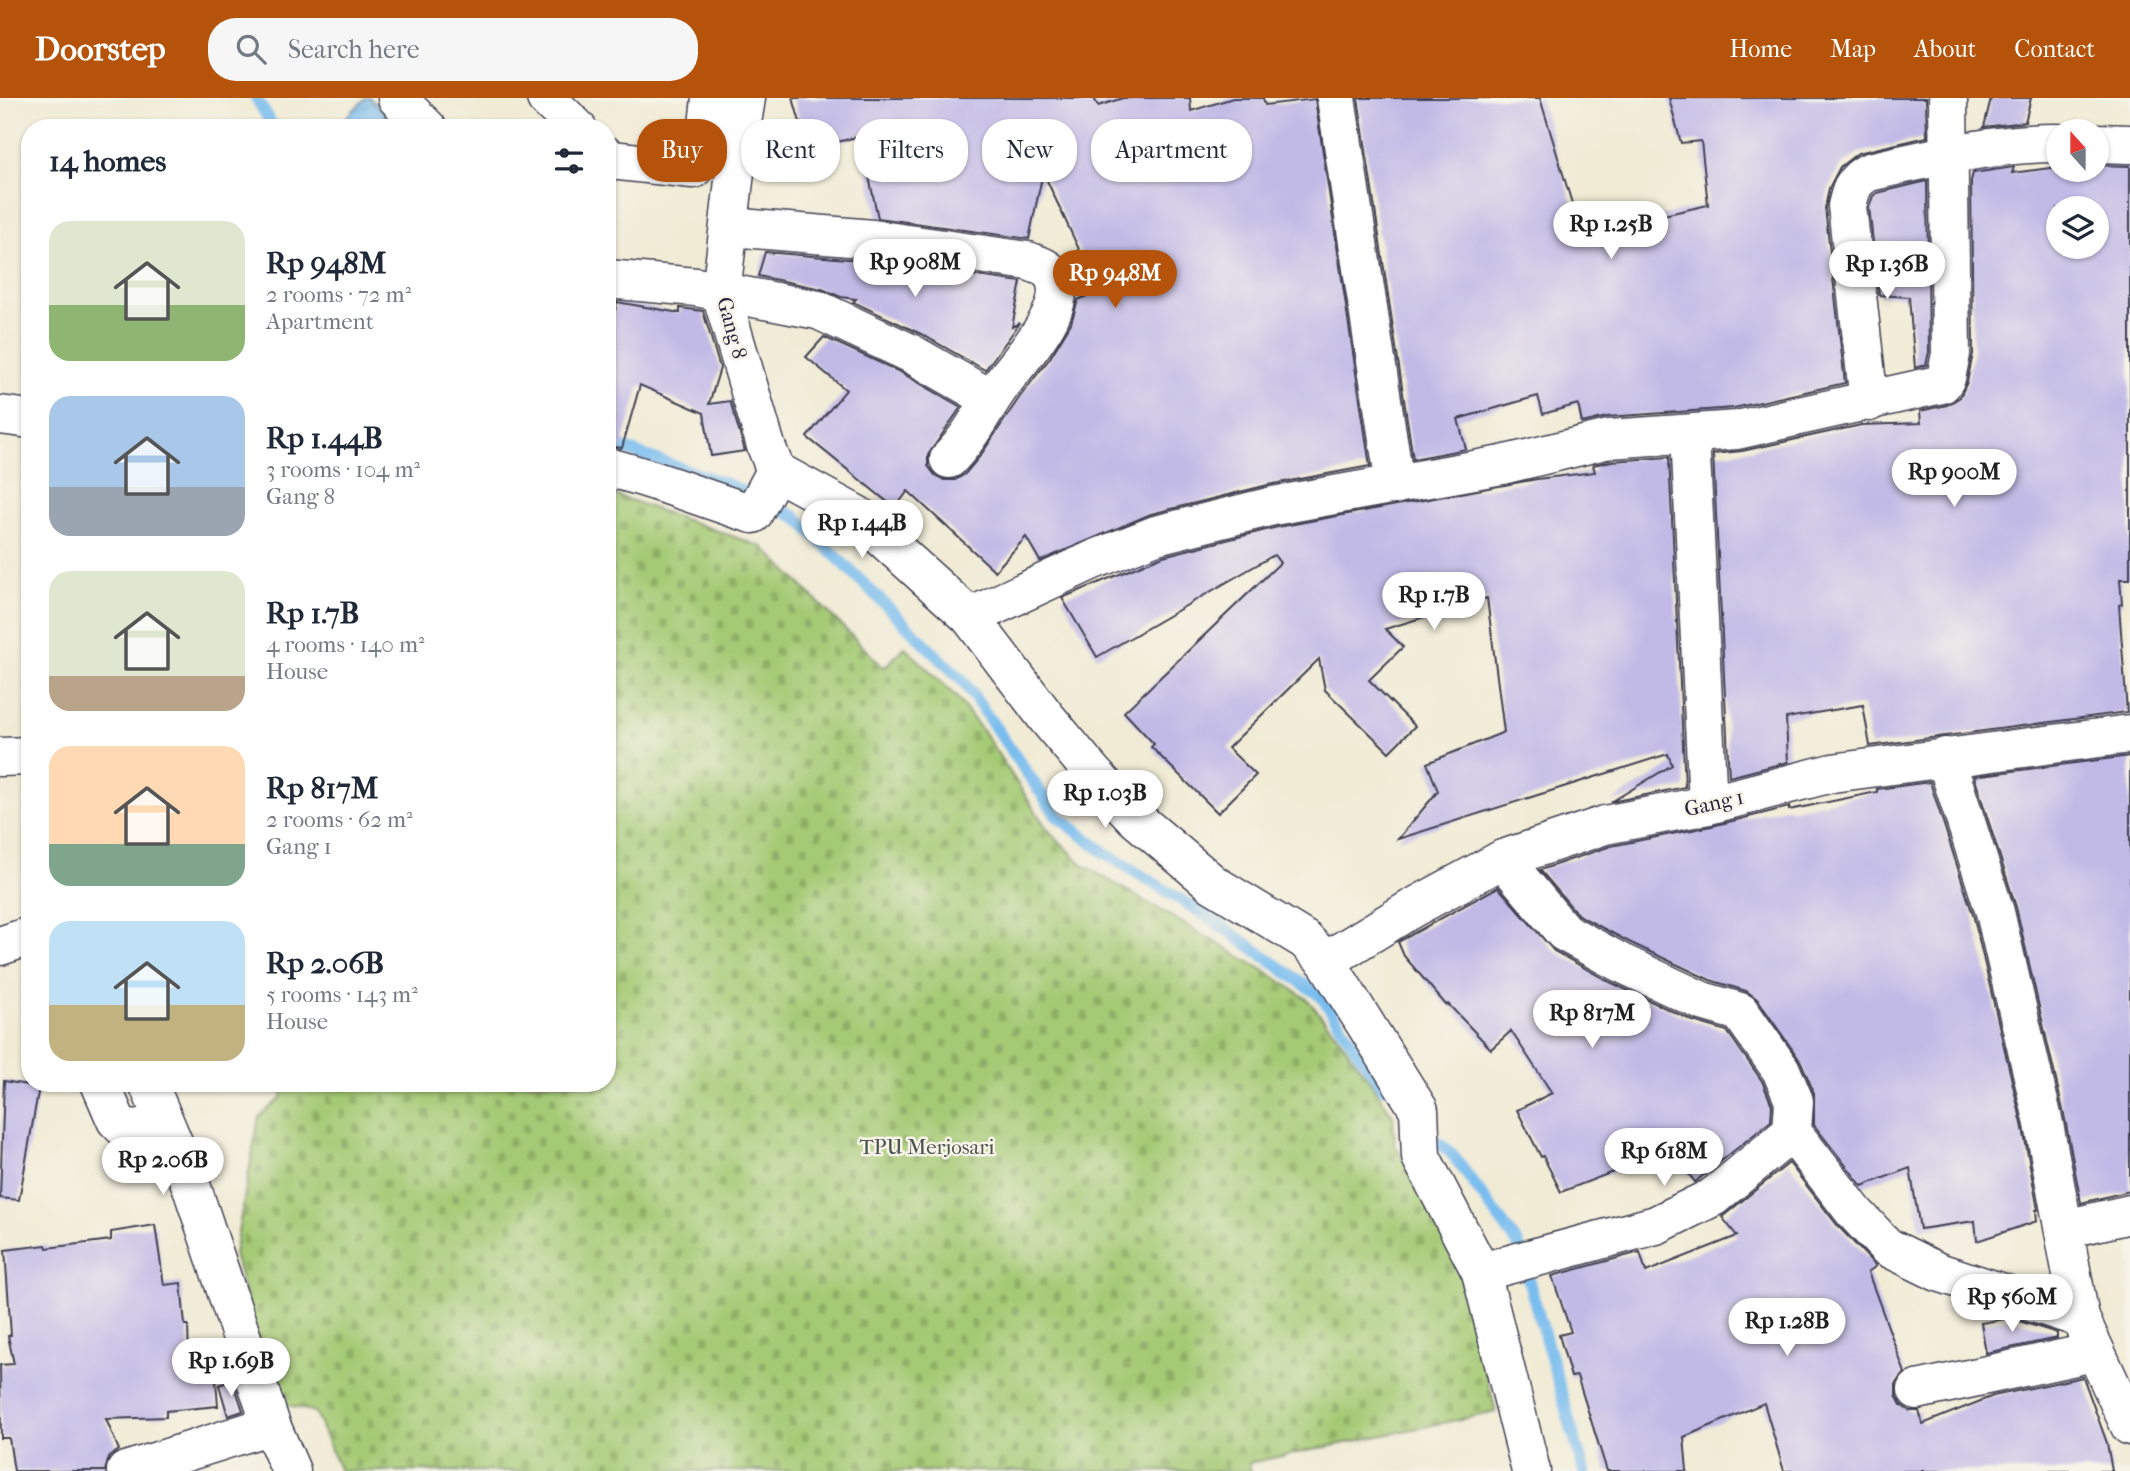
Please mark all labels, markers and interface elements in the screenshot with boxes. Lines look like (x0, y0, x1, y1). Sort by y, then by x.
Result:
search box (208, 18, 698, 81)
text: Doorstep (35, 30, 166, 69)
icon: search (232, 30, 270, 68)
text: Search here (288, 34, 420, 65)
text: Home (1730, 35, 1792, 63)
text: Map (1830, 35, 1876, 63)
text: About (1914, 35, 1976, 63)
text: Contact (2014, 35, 2095, 63)
chip: Buy (637, 119, 727, 182)
chip: Rent (741, 119, 840, 182)
chip: Filters (854, 119, 968, 182)
chip: New (982, 119, 1077, 182)
chip: Apartment (1091, 119, 1252, 182)
north arrow (2046, 119, 2109, 182)
map controls (2046, 119, 2109, 259)
icon: filters (550, 142, 588, 180)
text: 14 homes (49, 144, 166, 179)
button: layers (2046, 196, 2109, 259)
pin: Rp 1.25B (1539, 202, 1683, 261)
text: Rp 1.25B (1569, 210, 1653, 237)
pin: Rp 908M (850, 240, 980, 299)
pin: Rp 1.36B (1815, 242, 1959, 301)
text: Rp 948M (266, 246, 386, 281)
text: Rp 908M (869, 248, 961, 275)
icon: home (105, 249, 189, 333)
pin: Rp 948M (1050, 250, 1180, 310)
text: Rp 1.36B (1845, 250, 1929, 277)
text: Rp 948M (1069, 259, 1161, 286)
text: 2 rooms · 72 m² (266, 281, 411, 308)
street label: Gang 8 (712, 294, 752, 362)
text: Apartment (266, 308, 374, 335)
text: Rp 1.44B (266, 421, 383, 456)
icon: home (105, 424, 189, 508)
pin: Rp 900M (1889, 450, 2019, 509)
text: 3 rooms · 104 m² (266, 456, 420, 483)
text: Rp 900M (1908, 458, 2000, 485)
text: Gang 8 (266, 483, 335, 510)
pin: Rp 1.44B (790, 500, 934, 560)
text: Rp 1.44B (817, 509, 907, 536)
pin: Rp 1.7B (1369, 573, 1499, 632)
text: Rp 1.7B (1398, 581, 1470, 608)
text: Rp 1.7B (266, 596, 359, 631)
icon: home (105, 599, 189, 683)
text: 4 rooms · 140 m² (266, 631, 425, 658)
text: House (266, 658, 328, 685)
pin: Rp 1.03B (1033, 770, 1177, 830)
text: Rp 817M (266, 771, 378, 806)
icon: home (105, 774, 189, 858)
text: Rp 1.03B (1063, 779, 1147, 806)
street label: Gang 1 (1682, 785, 1746, 821)
text: 2 rooms · 62 m² (266, 806, 413, 833)
text: Gang 1 (266, 833, 332, 860)
text: Rp 2.06B (266, 946, 384, 981)
icon: home (105, 949, 189, 1033)
text: 5 rooms · 143 m² (266, 981, 418, 1008)
pin: Rp 817M (1527, 990, 1657, 1050)
text: Rp 817M (1549, 999, 1635, 1026)
text: House (266, 1008, 328, 1035)
pin: Rp 618M (1599, 1128, 1729, 1188)
park label: TPU Merjosari (860, 1135, 994, 1159)
text: Rp 618M (1620, 1137, 1708, 1164)
pin: Rp 2.06B (91, 1138, 235, 1197)
text: Rp 2.06B (118, 1146, 208, 1173)
pin: Rp 560M (1947, 1274, 2077, 1334)
text: Rp 560M (1967, 1283, 2057, 1310)
pin: Rp 1.28B (1715, 1298, 1859, 1358)
text: Rp 1.28B (1744, 1307, 1830, 1334)
pin: Rp 1.69B (159, 1338, 303, 1398)
text: Rp 1.69B (188, 1347, 274, 1374)

